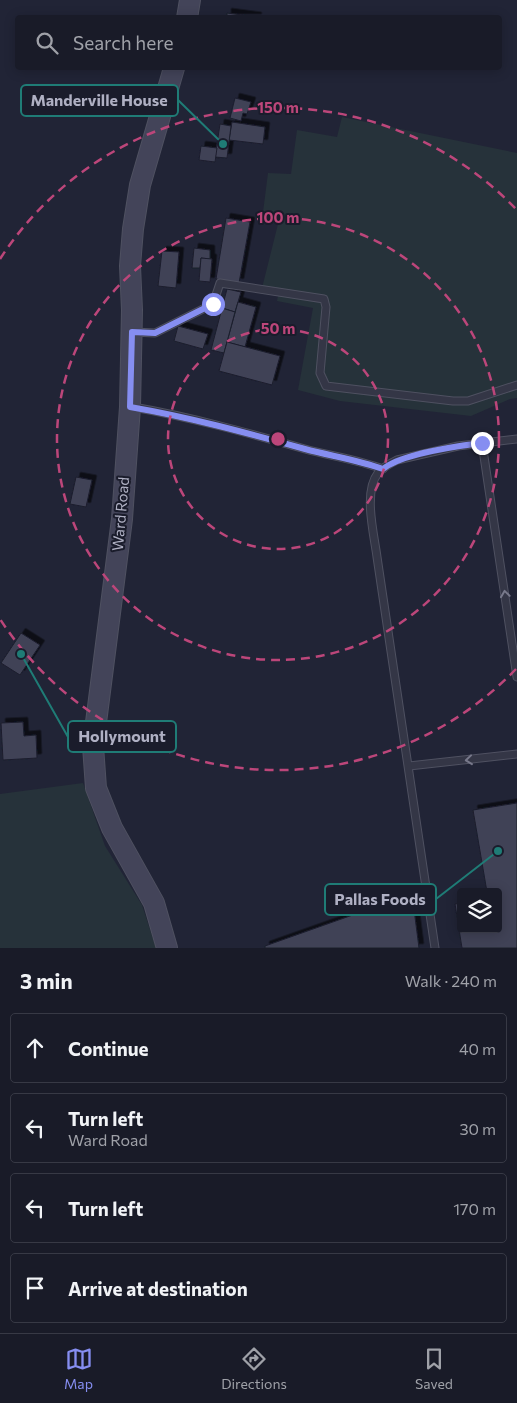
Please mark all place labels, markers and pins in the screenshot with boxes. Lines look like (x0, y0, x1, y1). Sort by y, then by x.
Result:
callout: Manderville House (21, 85, 178, 116)
centre of rings (269, 430, 287, 448)
callout: Hollymount (68, 721, 176, 752)
callout: Pallas Foods (325, 884, 436, 915)

